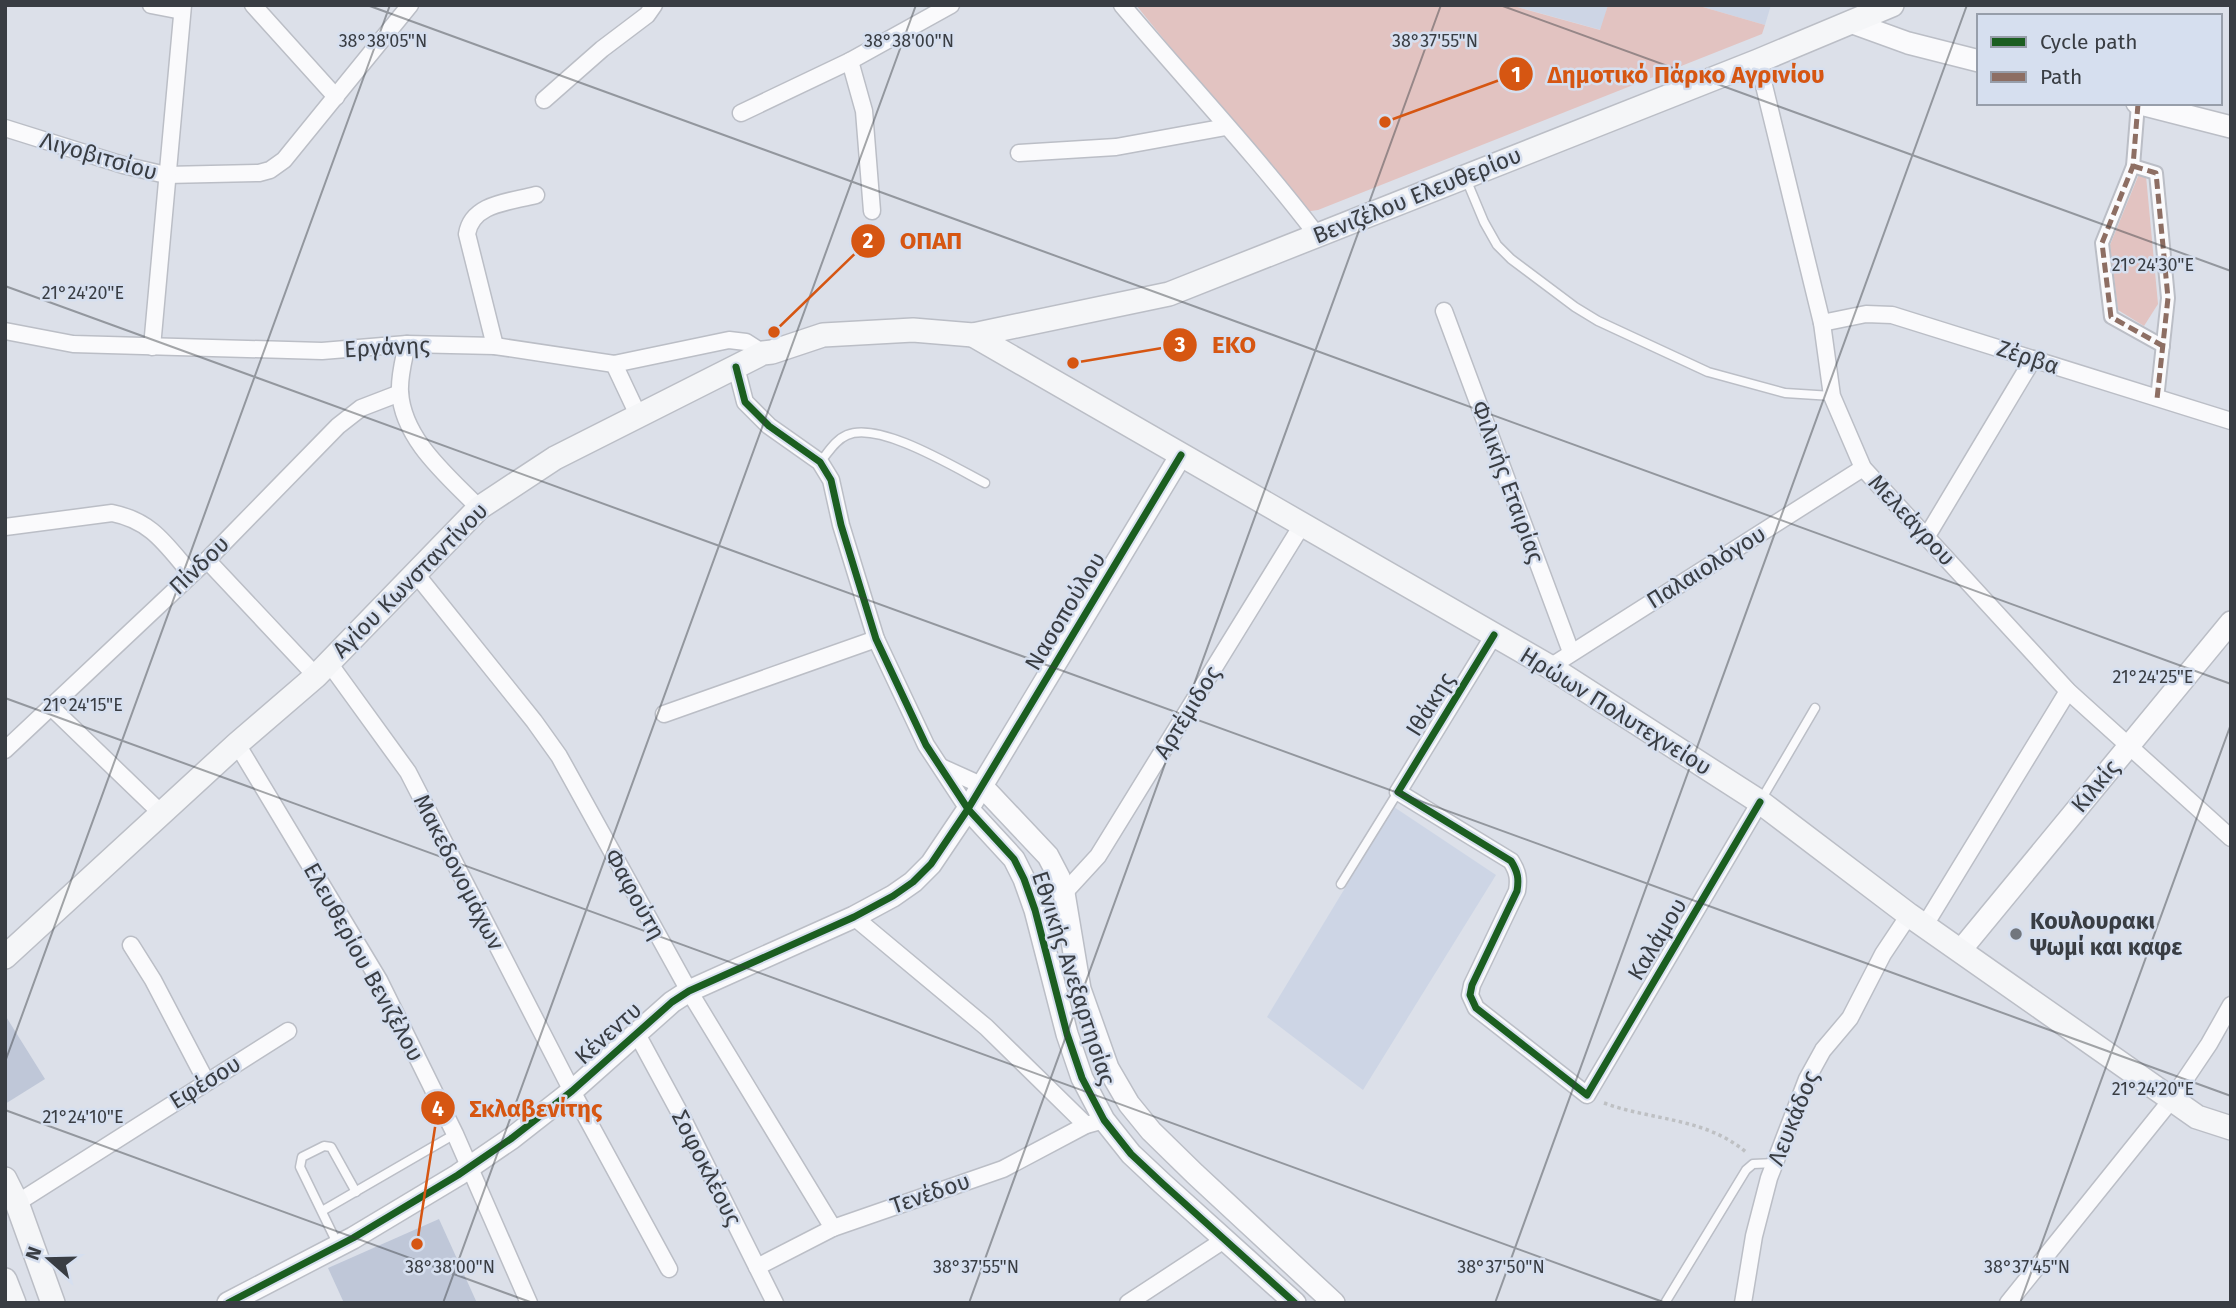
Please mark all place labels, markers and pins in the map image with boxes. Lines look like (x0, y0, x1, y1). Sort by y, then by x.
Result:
callout: Δημοτικό Πάρκο Αγρινίου (1498, 52, 1839, 97)
callout: ΟΠΑΠ (851, 218, 976, 263)
callout: EKO (1163, 322, 1270, 367)
place label: Κουλουρακι Ψωμί και καφε (2030, 907, 2182, 961)
marker: Κουλουρακι Ψωμί και καφε (2008, 926, 2024, 942)
callout: Σκλαβενίτης (421, 1086, 617, 1131)

